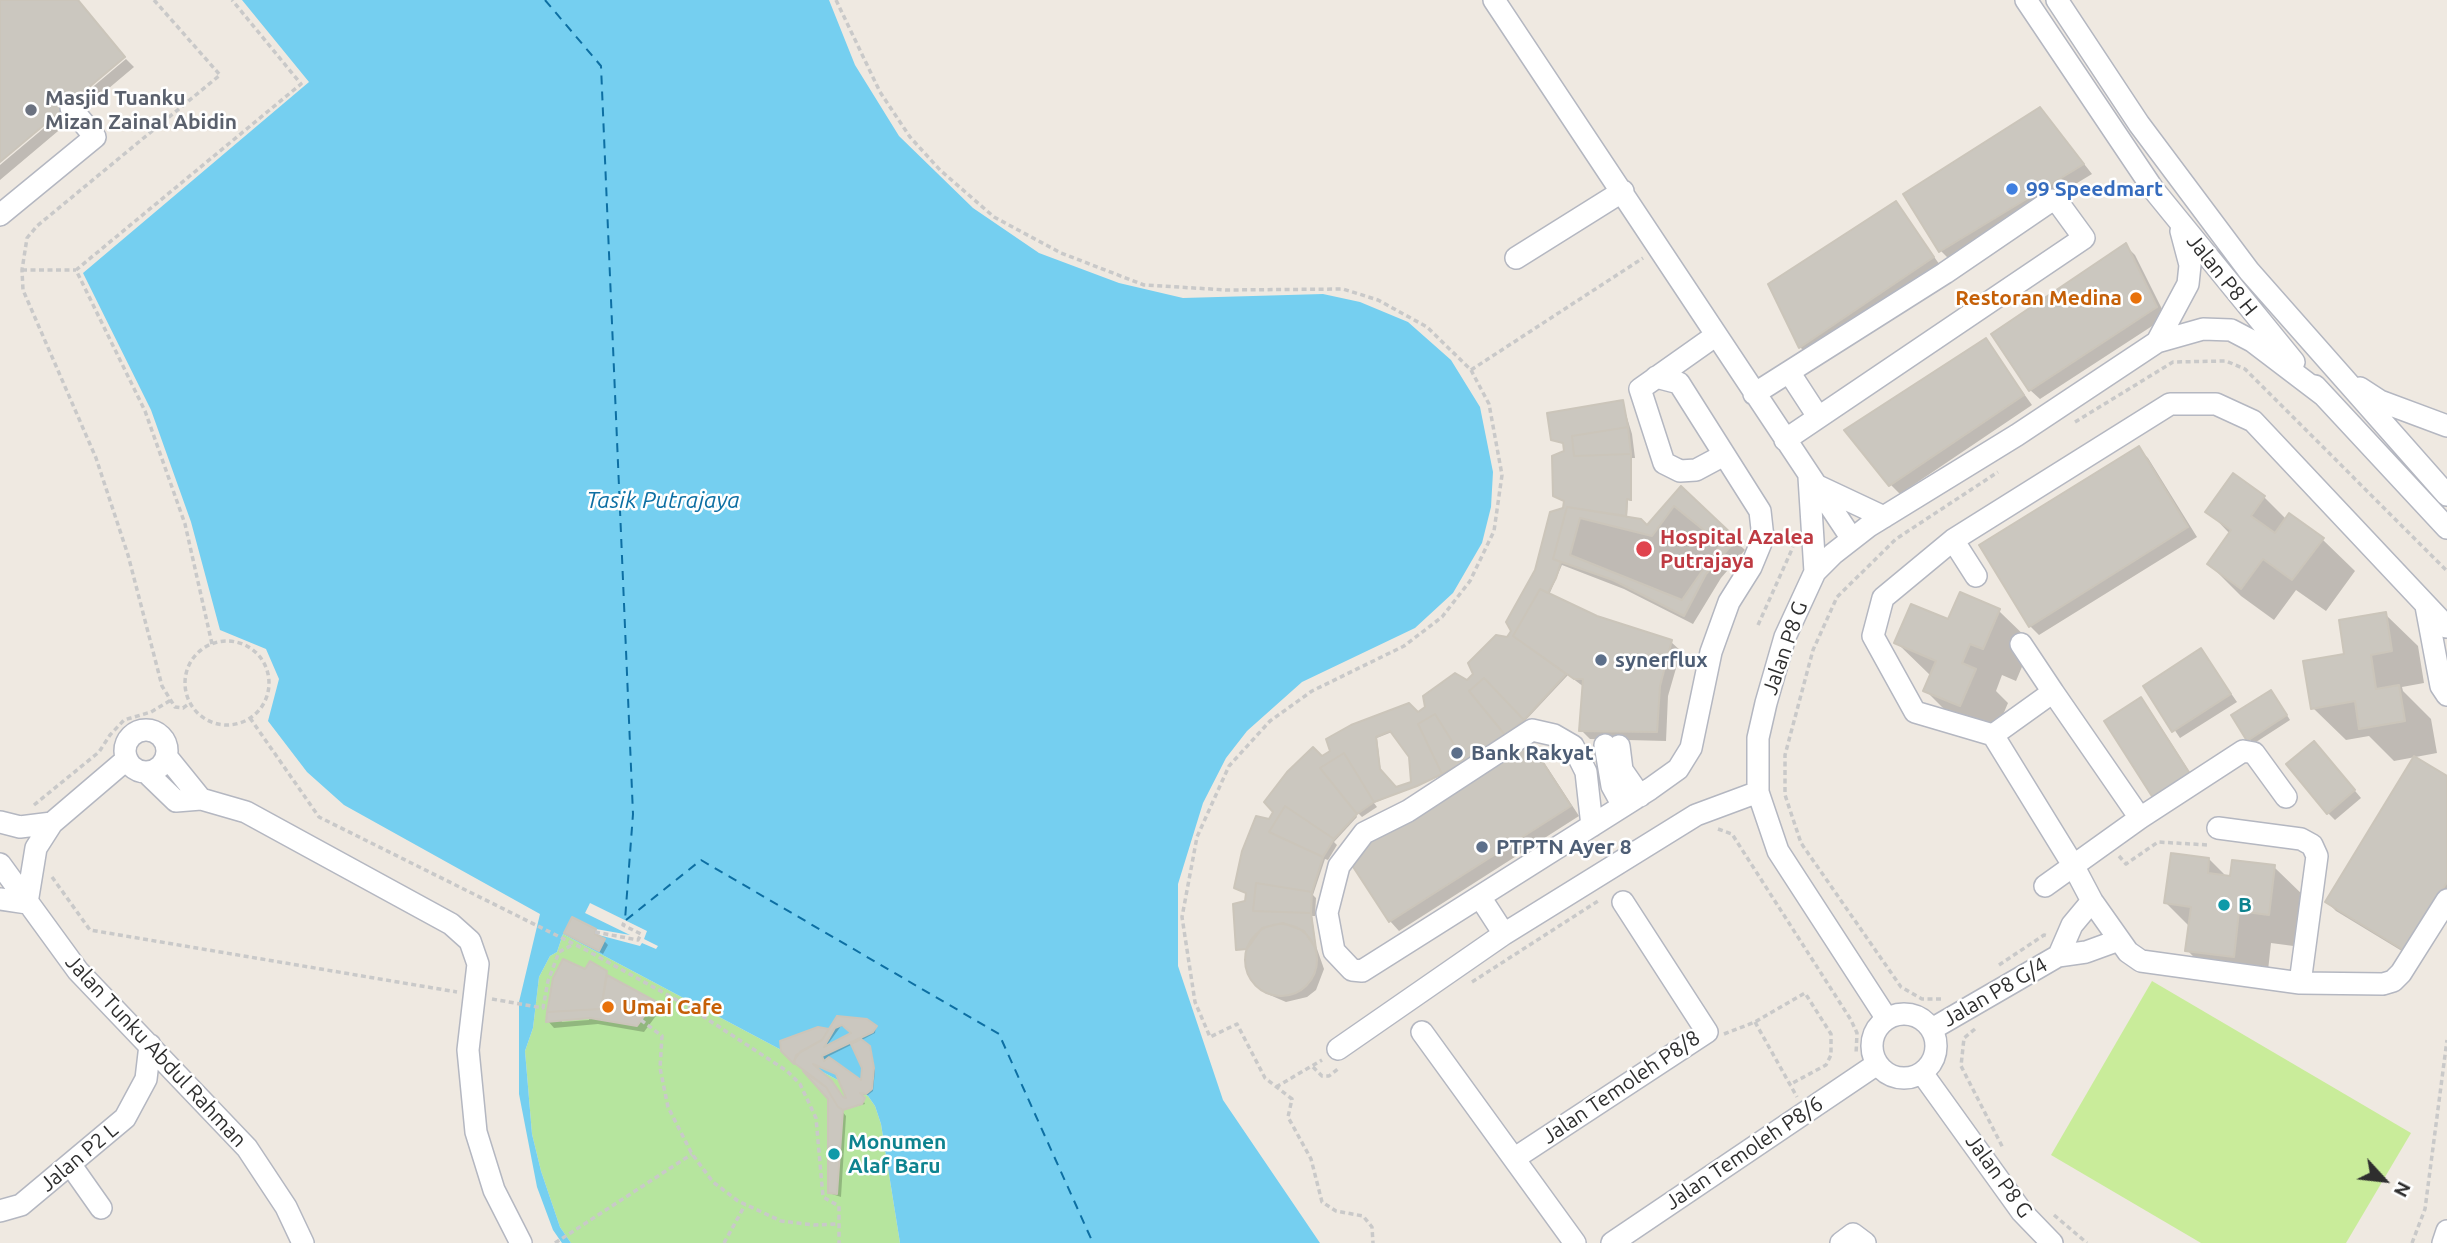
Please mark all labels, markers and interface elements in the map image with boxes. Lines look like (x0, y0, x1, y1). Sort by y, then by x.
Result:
place label: Masjid Tuanku Mizan Zainal Abidin (45, 85, 237, 135)
marker: Masjid Tuanku Mizan Zainal Abidin (23, 102, 39, 118)
place label: 99 Speedmart (2026, 176, 2163, 202)
marker: 99 Speedmart (2004, 181, 2020, 197)
street label: Jalan P8 H (2181, 229, 2263, 321)
place label: Restoran Medina (1955, 285, 2122, 311)
marker: Restoran Medina (2128, 290, 2144, 306)
water label: Tasik Putrajaya (586, 486, 740, 514)
place label: Hospital Azalea Putrajaya (1660, 524, 1814, 574)
marker: Hospital Azalea Putrajaya (1634, 539, 1654, 559)
street label: Jalan P8 G (1757, 598, 1813, 698)
place label: synerflux (1615, 647, 1708, 673)
marker: synerflux (1593, 652, 1609, 668)
place label: Bank Rakyat (1471, 740, 1594, 766)
marker: Bank Rakyat (1449, 745, 1465, 761)
place label: PTPTN Ayer 8 (1496, 834, 1632, 860)
marker: PTPTN Ayer 8 (1474, 839, 1490, 855)
place label: B (2238, 892, 2252, 918)
marker: B (2216, 897, 2232, 913)
street label: Jalan Tunku Abdul Rahman (60, 950, 252, 1152)
street label: Jalan P8 G/4 (1938, 952, 2052, 1032)
place label: Umai Cafe (622, 994, 723, 1020)
marker: Umai Cafe (600, 999, 616, 1015)
street label: Jalan Temoleh P8/8 (1537, 1025, 1705, 1149)
street label: Jalan Temoleh P8/6 (1660, 1091, 1828, 1215)
street label: Jalan P2 L (35, 1117, 123, 1197)
place label: Monumen Alaf Baru (848, 1129, 946, 1179)
street label: Jalan P8 G (1960, 1129, 2038, 1223)
north arrow (2349, 1145, 2419, 1215)
marker: Monumen Alaf Baru (826, 1146, 842, 1162)
text: N (2390, 1178, 2416, 1201)

